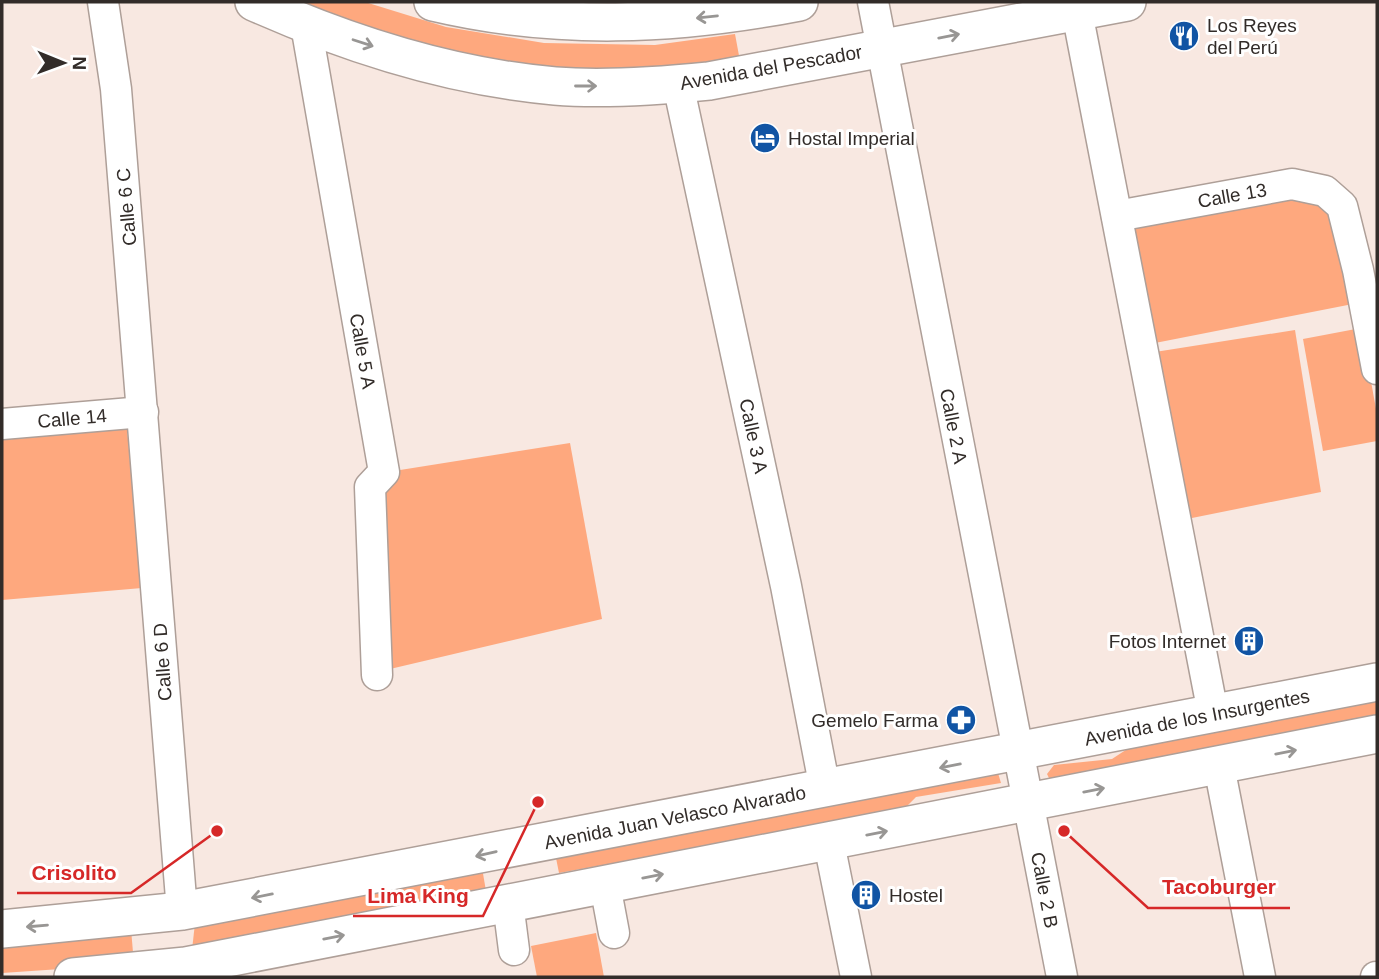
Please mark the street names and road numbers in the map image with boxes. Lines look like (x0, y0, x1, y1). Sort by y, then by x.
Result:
street label: Avenida del Pescador (678, 41, 864, 94)
street label: Calle 6 C (113, 167, 140, 247)
street label: Calle 13 (1196, 179, 1268, 212)
street label: Calle 5 A (346, 312, 380, 391)
street label: Calle 2 A (936, 387, 971, 466)
street label: Calle 3 A (735, 397, 772, 476)
street label: Calle 14 (36, 405, 108, 432)
street label: Calle 6 D (149, 622, 176, 702)
street label: Avenida de los Insurgentes (1083, 685, 1311, 750)
street label: Avenida Juan Velasco Alvarado (543, 782, 808, 853)
street label: Calle 2 B (1027, 850, 1062, 930)

